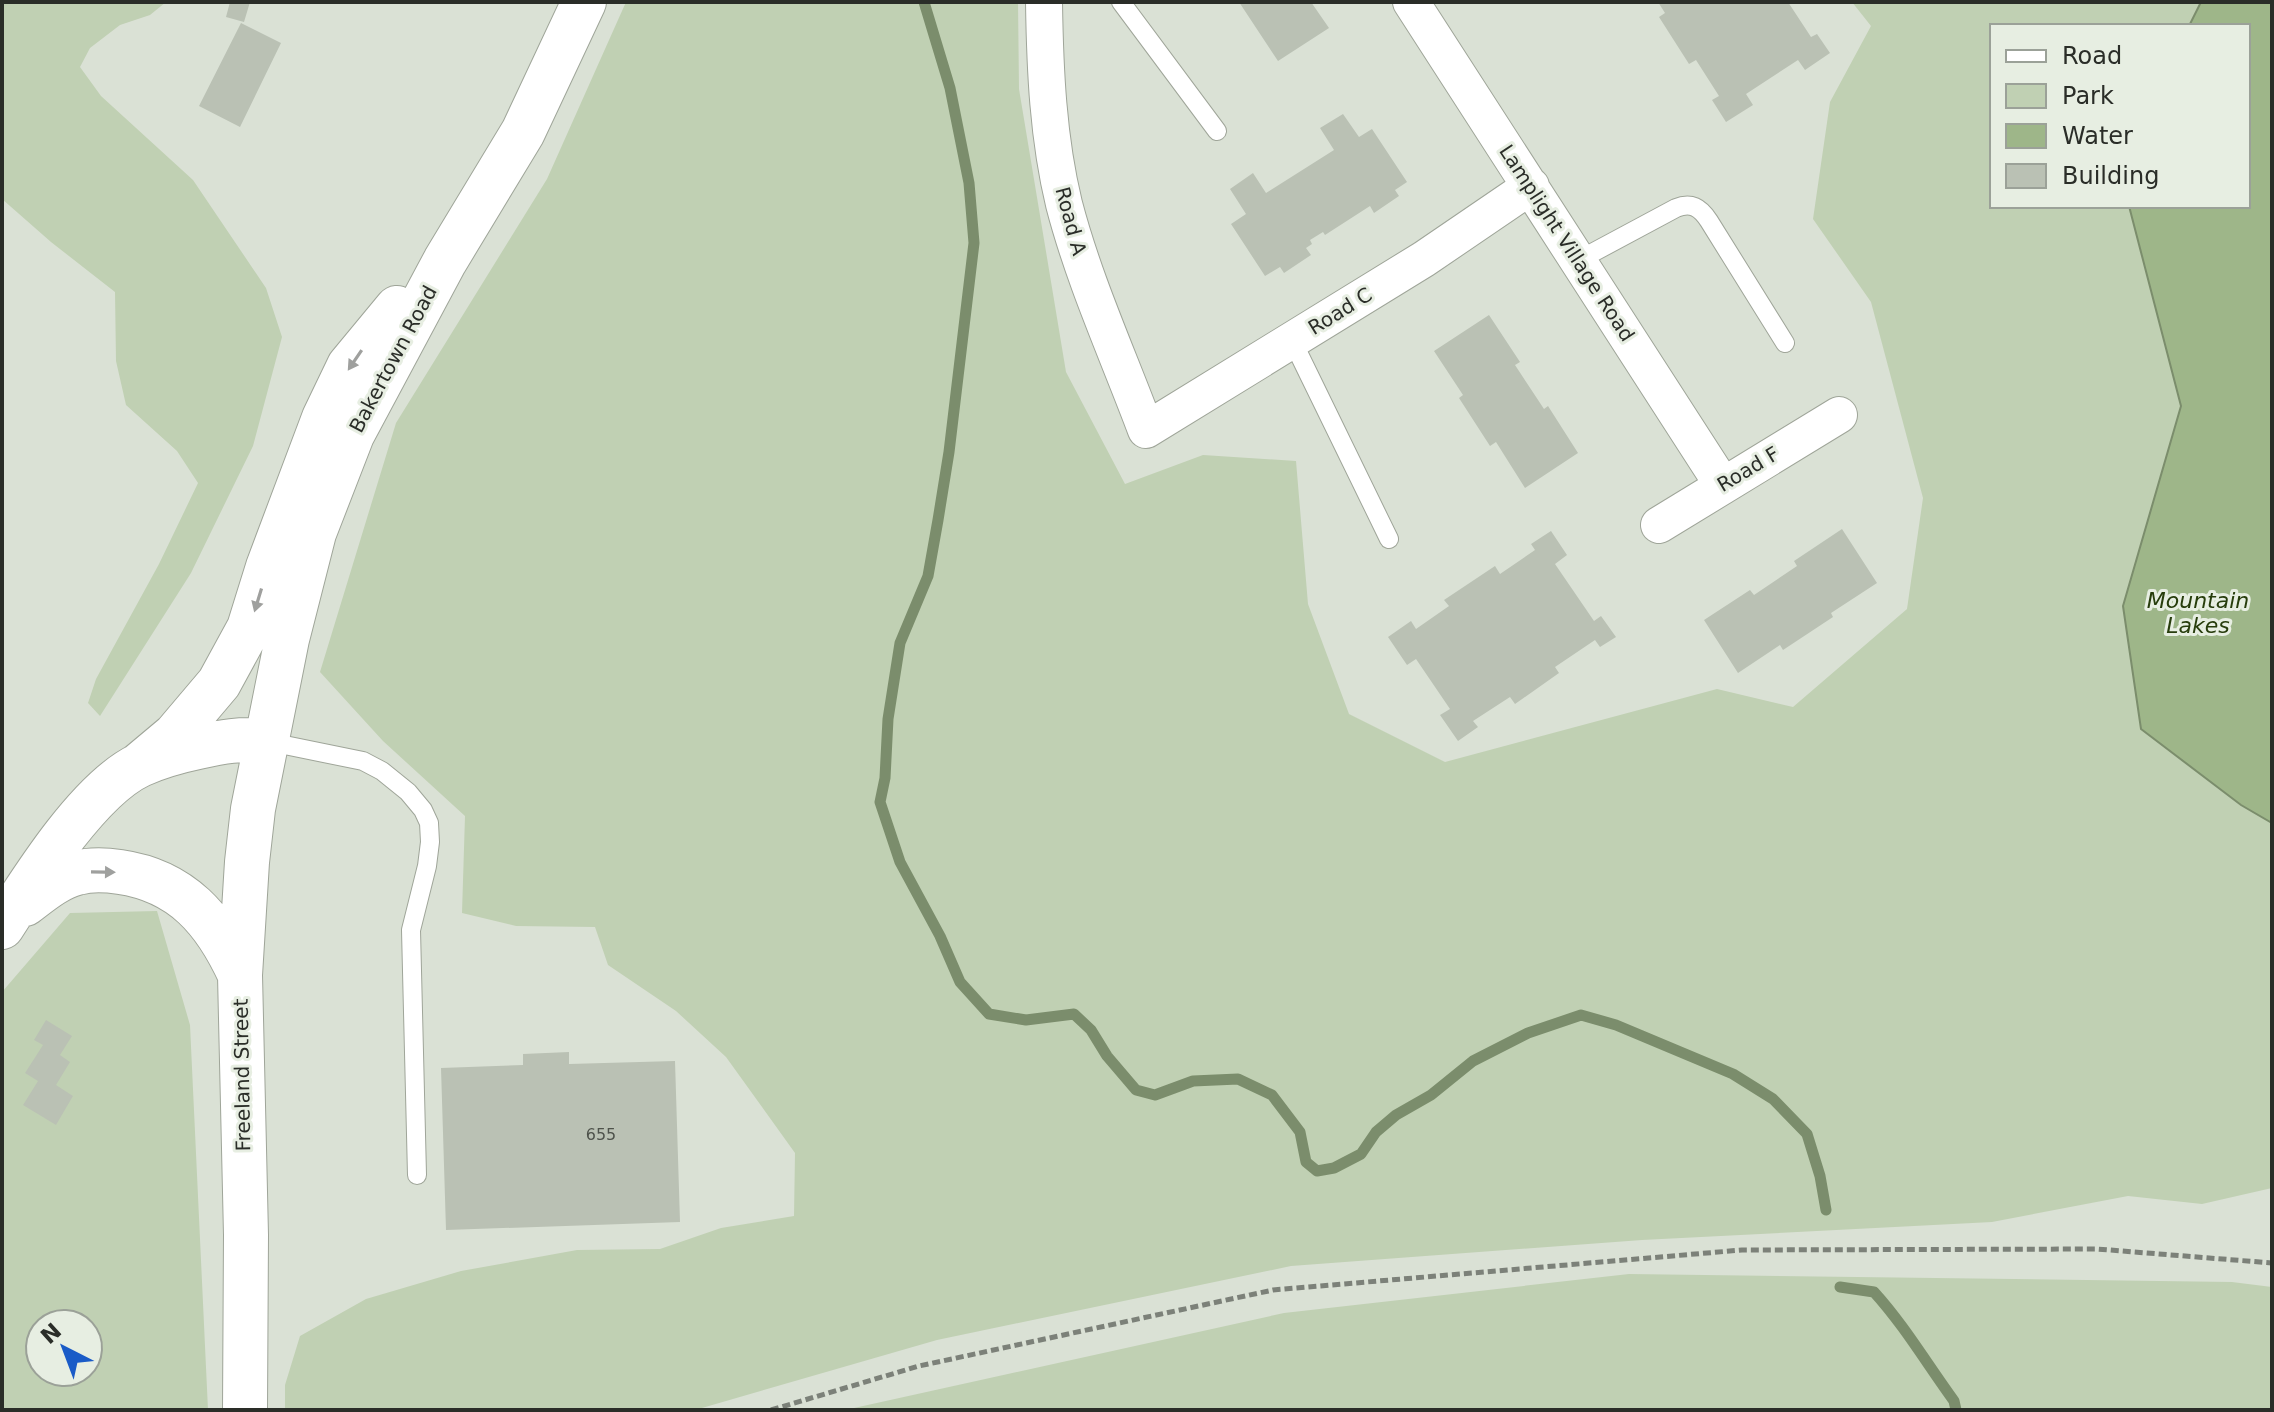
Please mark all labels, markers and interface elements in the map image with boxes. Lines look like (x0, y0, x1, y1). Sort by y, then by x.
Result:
legend (1990, 24, 2250, 208)
text: Road (2062, 42, 2122, 70)
text: Park (2062, 82, 2114, 110)
text: Water (2062, 122, 2133, 150)
street label: Lamplight Village Road (1494, 140, 1640, 346)
text: Building (2062, 162, 2159, 190)
street label: Road A (1050, 184, 1092, 258)
street label: Bakertown Road (344, 281, 442, 437)
street label: Road C (1304, 282, 1376, 340)
one-way arrow (347, 349, 362, 370)
street label: Road F (1713, 441, 1783, 497)
water label: Mountain Lakes (2147, 588, 2249, 638)
one-way arrow (251, 589, 264, 613)
one-way arrow (91, 865, 116, 878)
street label: Freeland Street (229, 998, 255, 1152)
house number: 655 (586, 1125, 616, 1144)
north arrow (24, 1308, 104, 1388)
text: N (36, 1318, 66, 1349)

